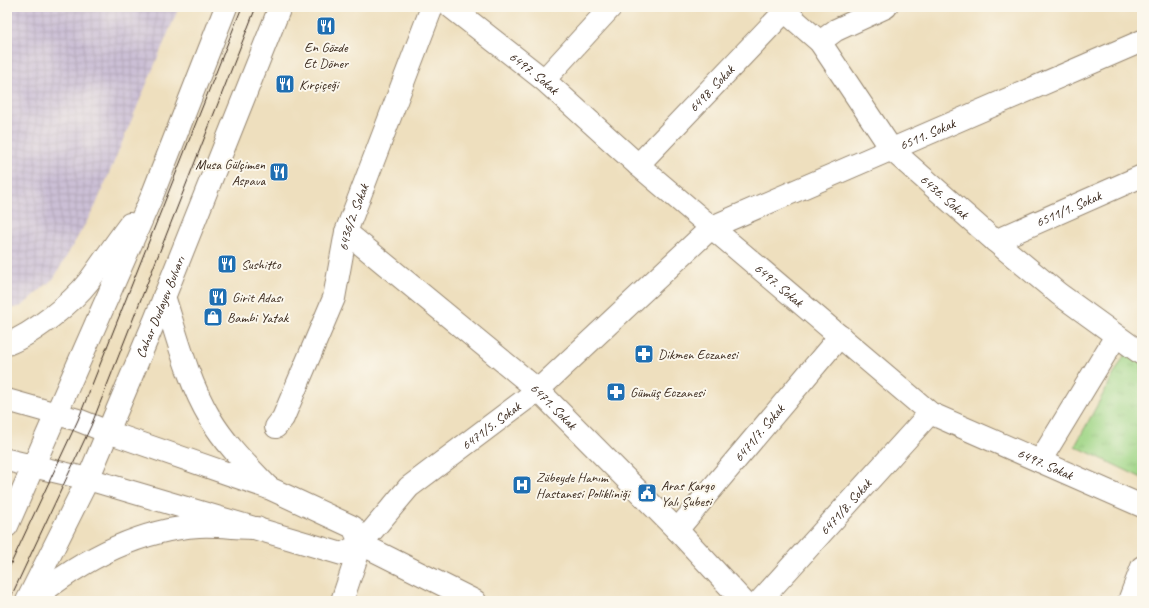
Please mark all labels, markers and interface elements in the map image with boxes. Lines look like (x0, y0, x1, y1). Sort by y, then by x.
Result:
restaurant icon: En Gözde Et Döner (315, 15, 337, 37)
place label: En Gözde Et Döner (304, 39, 349, 72)
street label: 6497. Sokak (506, 48, 563, 99)
street label: 6498. Sokak (685, 61, 739, 116)
restaurant icon: Kırçiçeği (274, 73, 296, 95)
place label: Kırçiçeği (299, 76, 341, 93)
street label: 6511. Sokak (897, 115, 959, 154)
place label: Musa Gülçimen Aspava (195, 156, 266, 189)
restaurant icon: Musa Gülçimen Aspava (268, 161, 290, 183)
street label: 6436. Sokak (916, 171, 973, 223)
street label: 6436/2. Sokak (335, 181, 373, 252)
street label: 6511/1. Sokak (1033, 187, 1105, 231)
street label: Cahar Dudayev Bulvarı (132, 252, 189, 361)
restaurant icon: Sushitto (216, 253, 238, 275)
place label: Sushitto (241, 256, 282, 273)
street label: 6497. Sokak (751, 260, 807, 311)
restaurant icon: Girit Adası (207, 286, 229, 308)
place label: Girit Adası (232, 289, 284, 306)
shop icon: Bambi Yatak (202, 306, 224, 328)
place label: Bambi Yatak (227, 309, 290, 326)
pharmacy icon: Dikmen Eczanesi (633, 343, 655, 365)
place label: Dikmen Eczanesi (658, 346, 740, 363)
street label: 6471. Sokak (527, 379, 581, 434)
pharmacy icon: Gümüş Eczanesi (605, 381, 627, 403)
place label: Gümüş Eczanesi (630, 384, 707, 401)
street label: 6471/5. Sokak (458, 398, 525, 454)
street label: 6471/7. Sokak (730, 400, 789, 465)
street label: 6497. Sokak (1015, 444, 1076, 484)
place label: Zübeyde Hanım Hastanesi Polikliniği (536, 469, 632, 502)
hospital icon: Zübeyde Hanım Hastanesi Polikliniği (511, 474, 533, 496)
street label: 6471/8. Sokak (816, 475, 876, 539)
place label: Aras Kargo Yalı Şubesi (661, 477, 715, 510)
public building icon: Aras Kargo Yalı Şubesi (636, 482, 658, 504)

